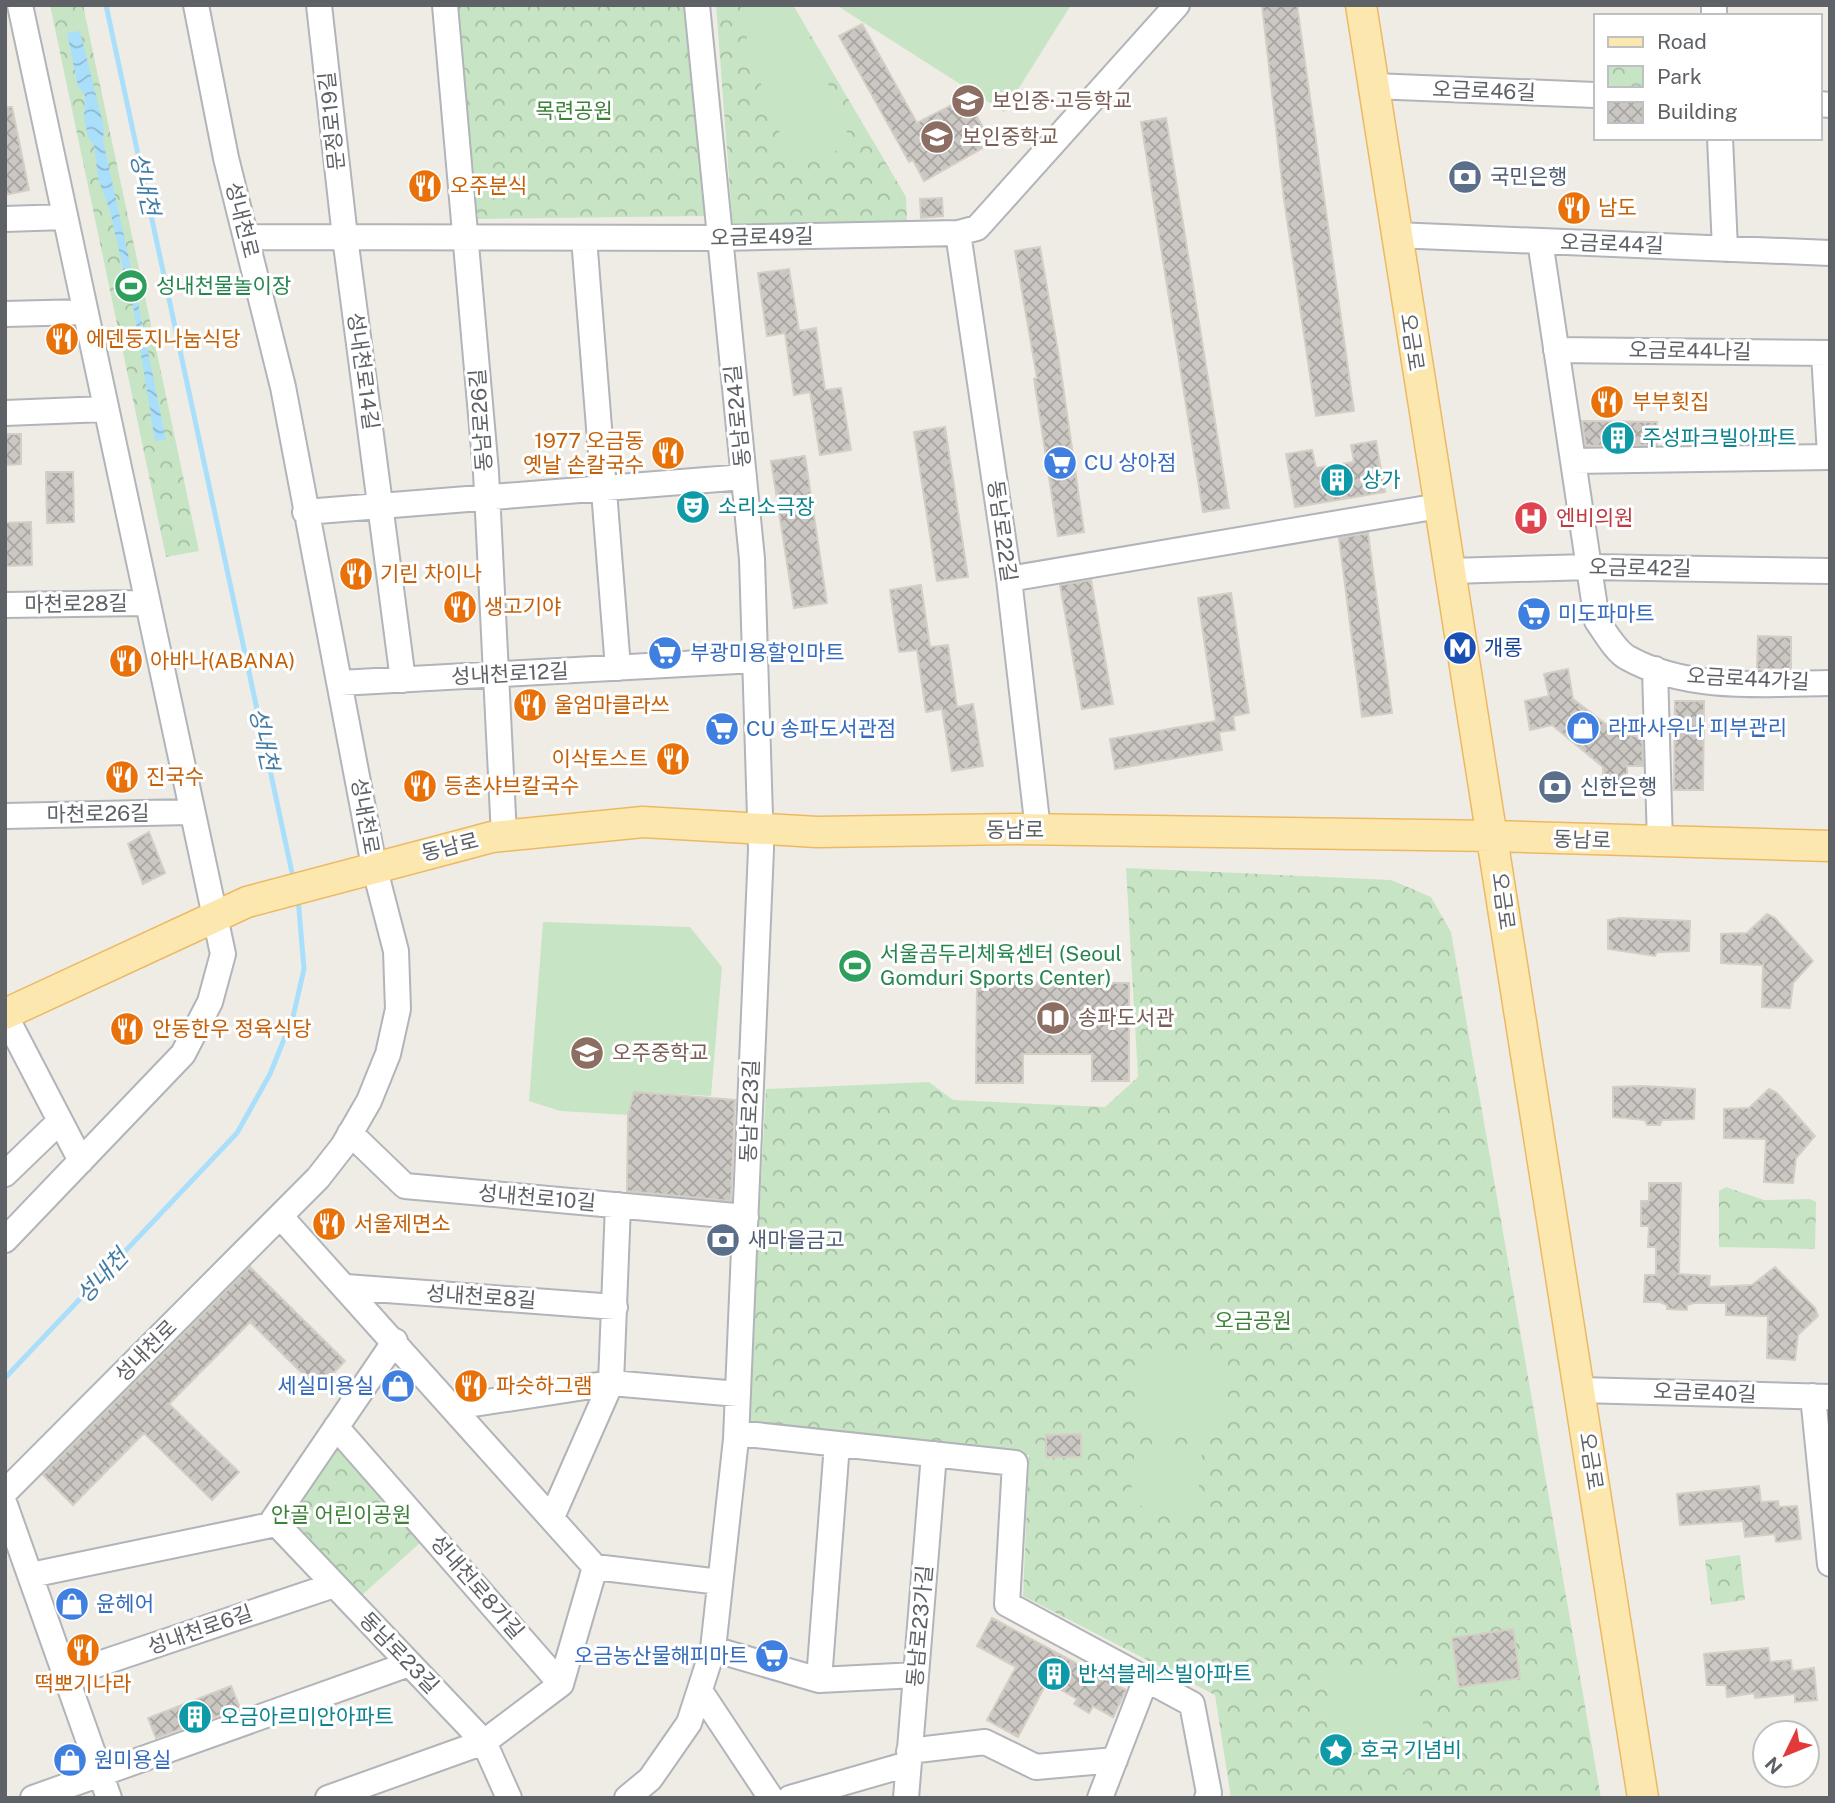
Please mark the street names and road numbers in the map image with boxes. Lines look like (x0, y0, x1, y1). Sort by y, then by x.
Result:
street label: 문정로19길 (314, 71, 349, 172)
street label: 오금로46길 (1432, 76, 1536, 105)
street label: 성내천로 (221, 179, 264, 260)
street label: 오금로49길 (710, 223, 814, 250)
street label: 오금로44길 (1560, 229, 1664, 258)
street label: 성내천로14길 (343, 311, 384, 431)
street label: 오금로 (1396, 311, 1429, 373)
street label: 오금로44나길 (1628, 337, 1752, 364)
street label: 동남로24길 (720, 364, 755, 469)
street label: 동남로26길 (464, 368, 497, 472)
street label: 동남로22길 (983, 479, 1022, 583)
street label: 오금로42길 (1588, 554, 1692, 581)
street label: 마천로28길 (24, 590, 128, 617)
street label: 성내천로12길 (451, 658, 569, 689)
street label: 오금로44가길 (1686, 663, 1810, 694)
street label: 성내천로 (346, 776, 385, 856)
street label: 마천로26길 (46, 800, 150, 827)
street label: 동남로 (986, 817, 1044, 842)
street label: 동남로 (1553, 826, 1611, 853)
street label: 동남로 (419, 827, 481, 866)
street label: 오금로 (1487, 870, 1520, 931)
street label: 동남로23길 (735, 1059, 764, 1163)
street label: 성내천로10길 (477, 1180, 597, 1215)
street label: 성내천로8길 (425, 1280, 537, 1313)
street label: 성내천로 (109, 1314, 182, 1387)
street label: 오금로40길 (1653, 1378, 1757, 1407)
street label: 오금로 (1575, 1430, 1608, 1492)
street label: 성내천로8가길 (425, 1530, 529, 1644)
street label: 동남로23가길 (902, 1564, 937, 1688)
street label: 성내천로6길 (144, 1600, 256, 1659)
street label: 동남로23길 (355, 1607, 444, 1698)

